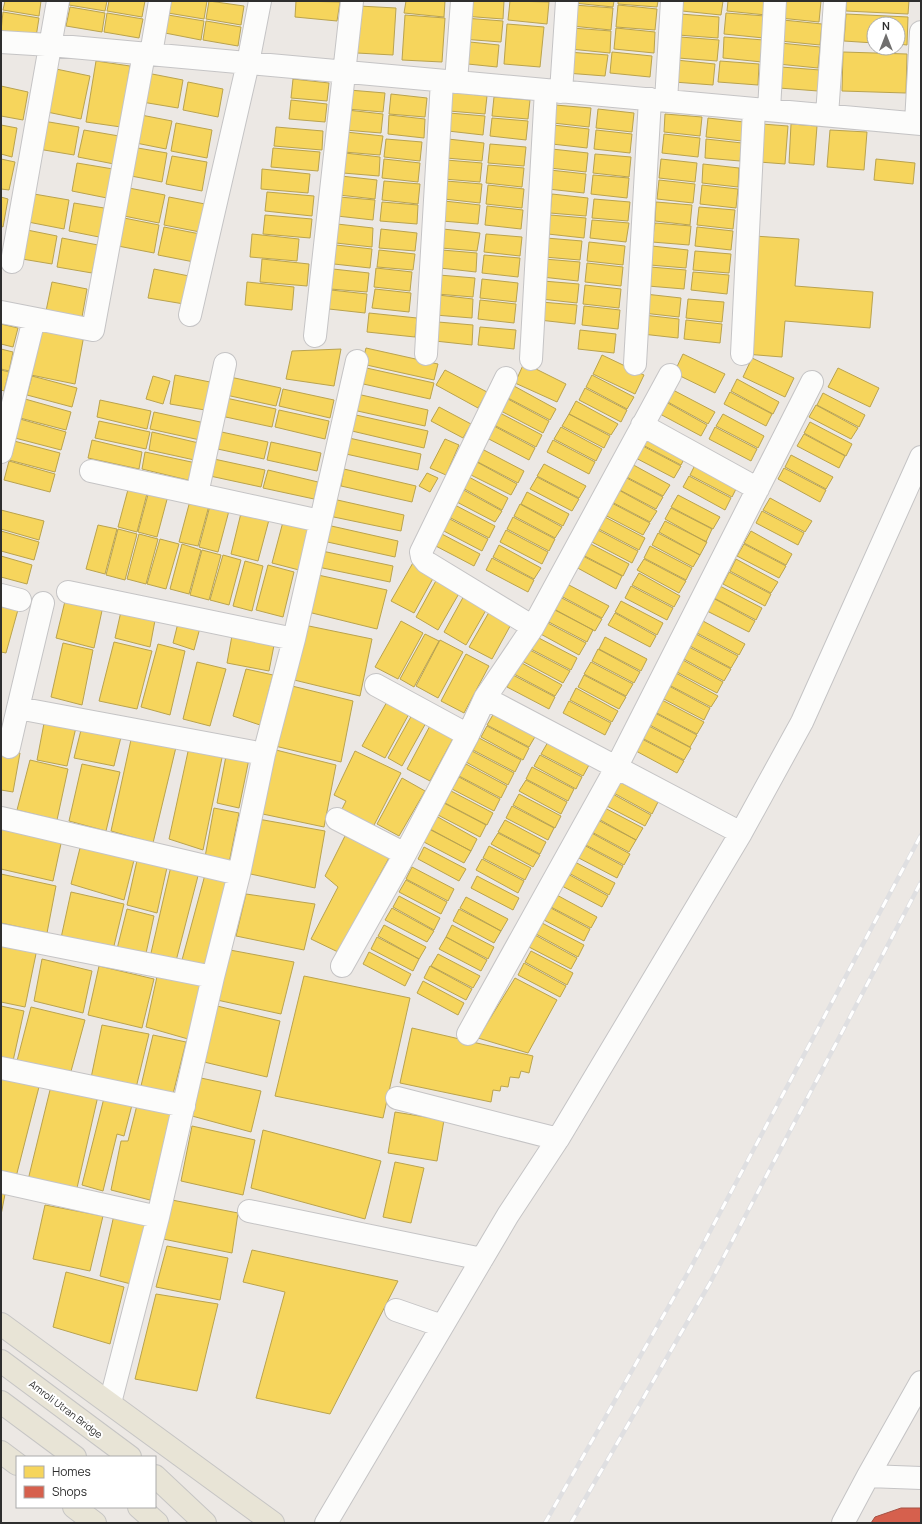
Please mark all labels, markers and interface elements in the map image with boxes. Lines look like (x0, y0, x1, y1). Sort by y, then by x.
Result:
north arrow (866, 16, 906, 56)
text: N (882, 18, 890, 33)
street label: Amroli Utran Bridge (26, 1377, 106, 1441)
legend (16, 1456, 156, 1508)
text: Homes (52, 1463, 91, 1480)
text: Shops (52, 1483, 87, 1500)

